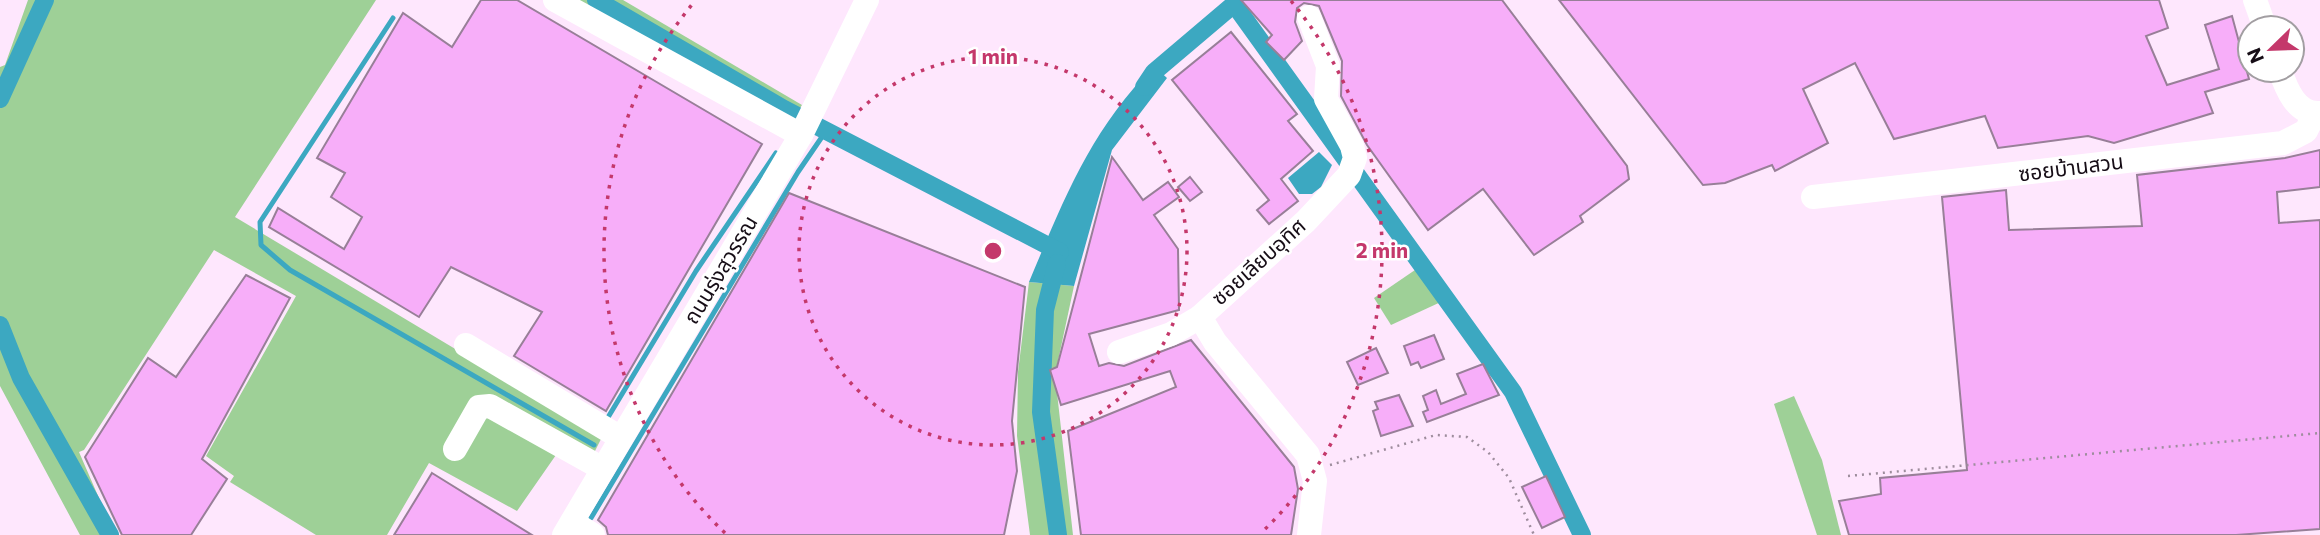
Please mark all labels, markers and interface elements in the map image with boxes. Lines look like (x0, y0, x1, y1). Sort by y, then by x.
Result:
north arrow (2236, 14, 2306, 84)
text: 1 min (968, 43, 1018, 68)
text: N (2242, 45, 2268, 67)
street label: ซอยบ้านสวน (2017, 148, 2125, 185)
street label: ถนนรุ่งสุวรรณ (678, 211, 764, 329)
street label: ซอยเลียบอุทิศ (1206, 212, 1311, 311)
text: 2 min (1356, 237, 1408, 262)
centre of rings (981, 239, 1005, 263)

